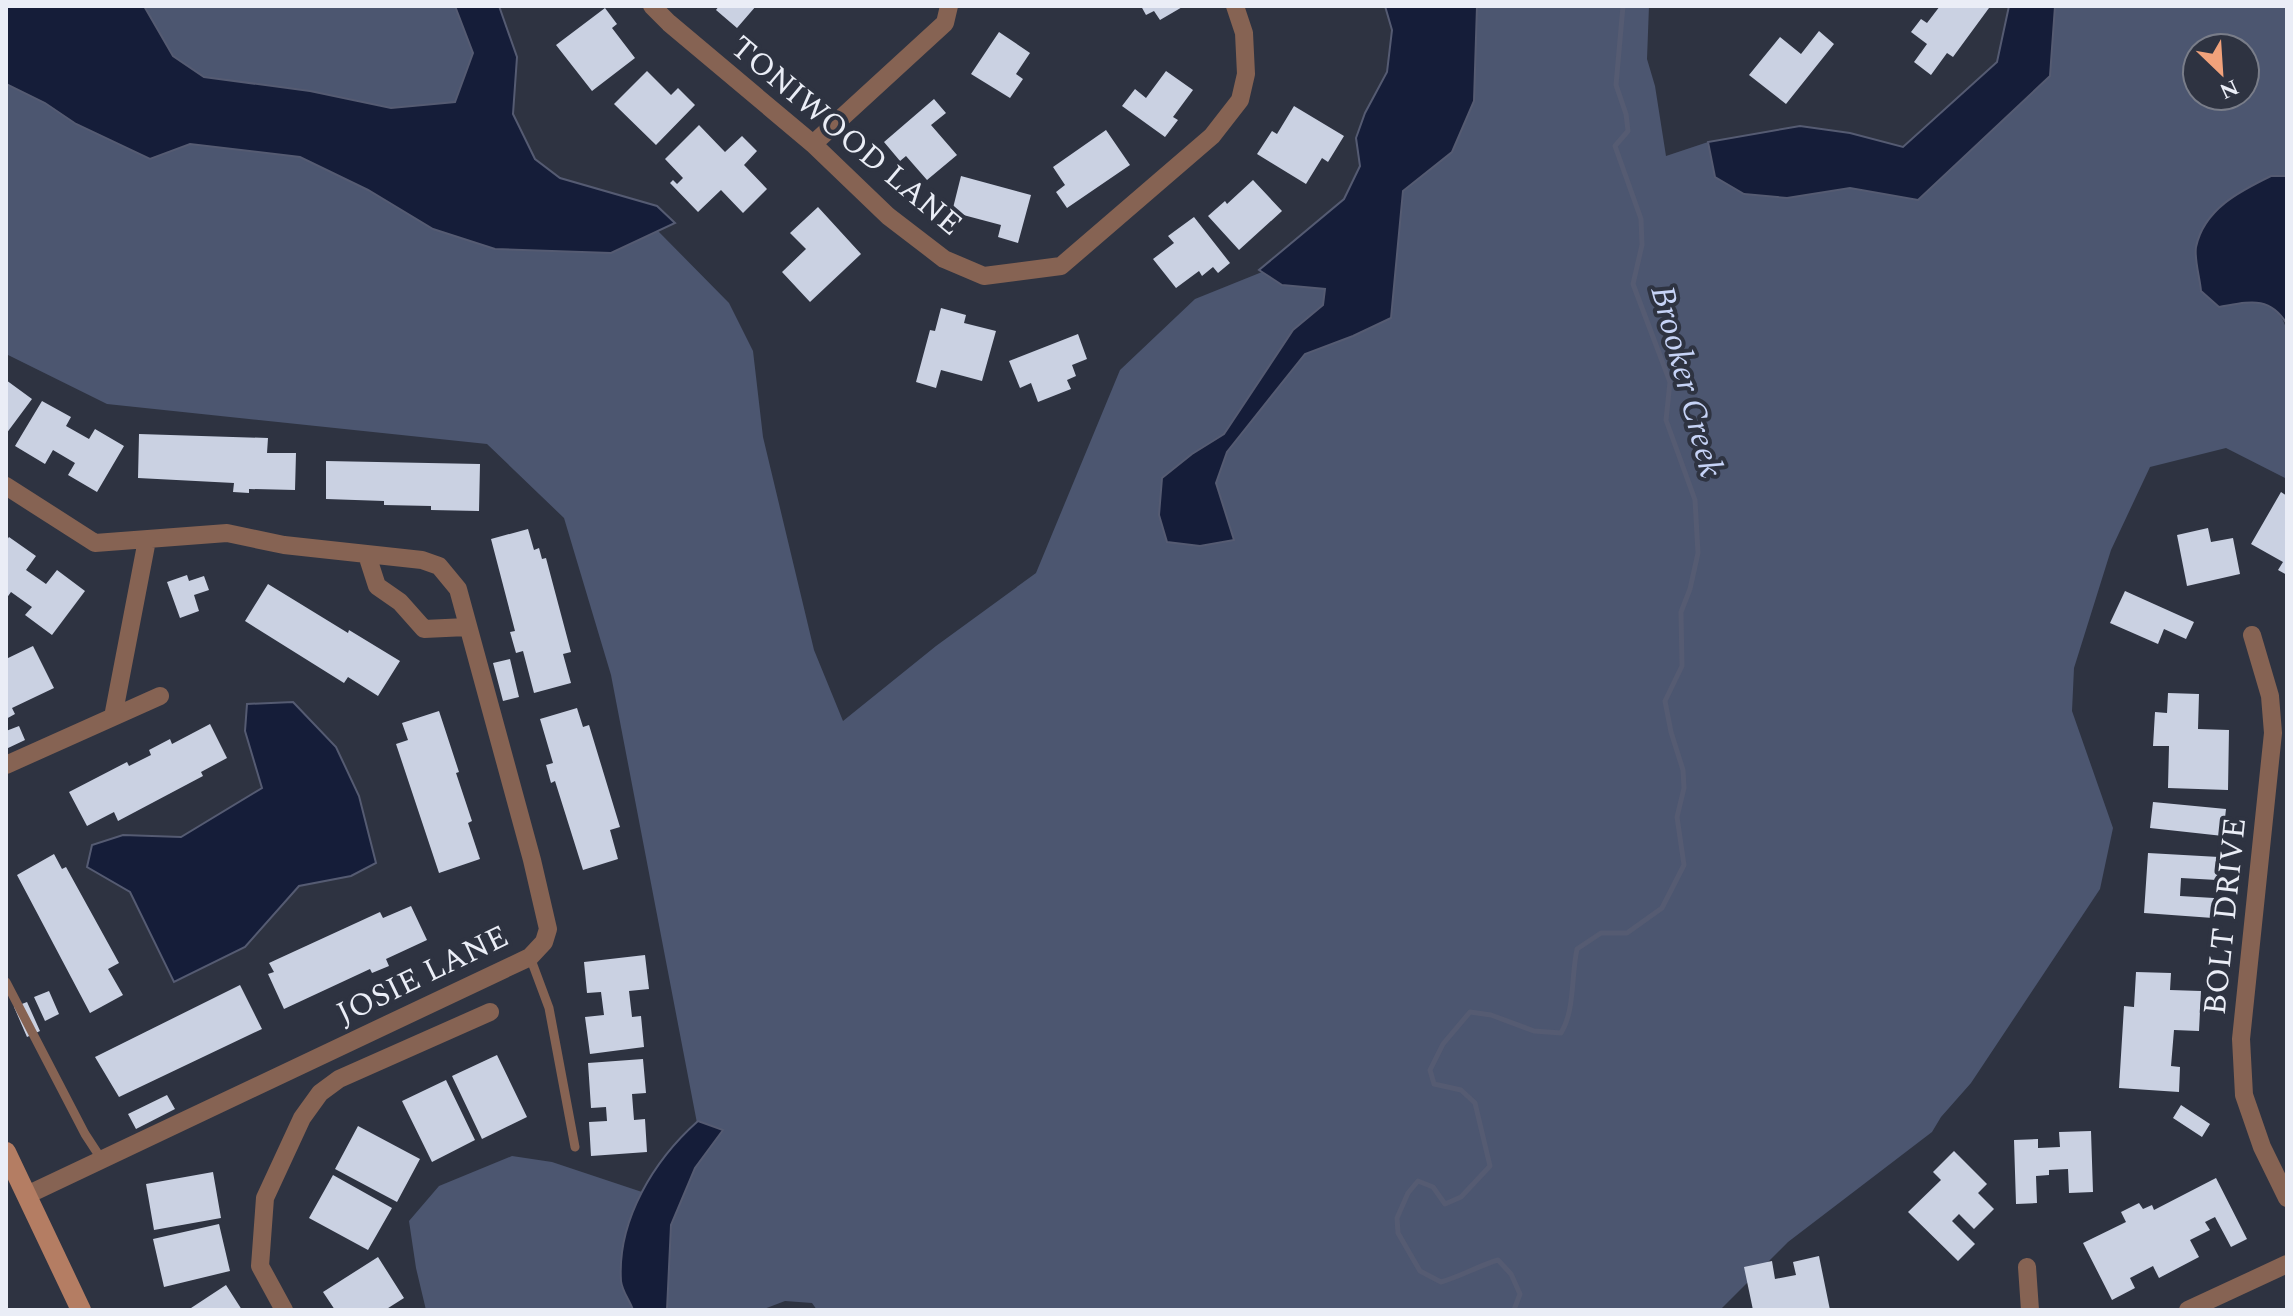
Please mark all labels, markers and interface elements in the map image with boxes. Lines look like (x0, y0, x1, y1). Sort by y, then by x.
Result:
street label: TONIWOOD LANE (719, 24, 973, 248)
north arrow (2181, 32, 2261, 112)
text: N (2214, 70, 2244, 108)
water label: Brooker Creek (1635, 280, 1737, 484)
street label: BOLT DRIVE (2191, 815, 2260, 1017)
street label: JOSIE LANE (328, 912, 517, 1038)

